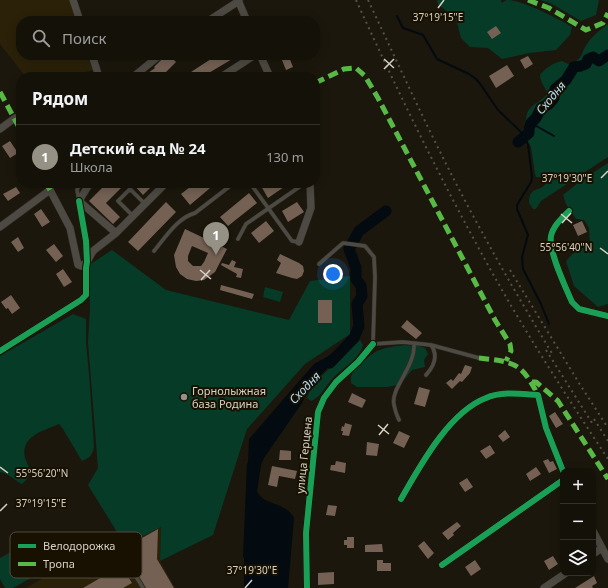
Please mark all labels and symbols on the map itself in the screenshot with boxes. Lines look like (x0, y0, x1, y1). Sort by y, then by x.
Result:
text: 37°19'15"E (413, 10, 463, 24)
water label: Сходня (532, 77, 570, 118)
text: 37°19'30"E (542, 171, 592, 185)
pin: 1 (203, 222, 229, 255)
text: 55°56'40"N (540, 240, 592, 254)
your location (323, 264, 343, 284)
water label: Сходня (285, 368, 324, 407)
place label: Горнолыжная база Родина (192, 383, 266, 411)
marker: Горнолыжная база Родина (179, 392, 189, 402)
street label: улица Герцена (292, 416, 315, 494)
text: 55°56'20"N (16, 466, 68, 480)
text: 37°19'15"E (16, 496, 66, 510)
legend (10, 532, 142, 578)
text: Велодорожка (43, 538, 115, 553)
text: Тропа (43, 556, 75, 571)
text: 37°19'30"E (227, 563, 277, 577)

